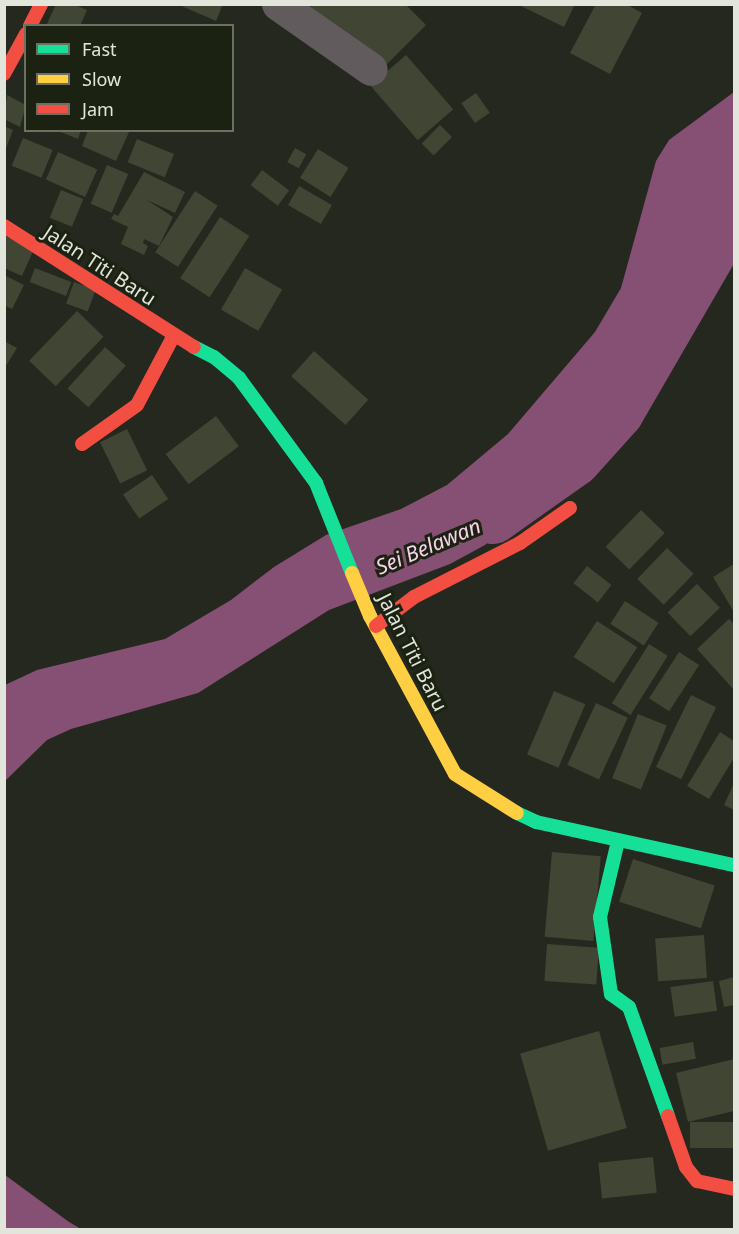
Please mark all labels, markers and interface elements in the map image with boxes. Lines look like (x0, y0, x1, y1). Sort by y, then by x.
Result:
legend (24, 24, 234, 132)
text: Fast (82, 37, 117, 61)
text: Slow (82, 67, 121, 91)
text: Jam (82, 97, 114, 121)
street label: Jalan Titi Baru (39, 220, 161, 310)
water label: Sei Belawan (372, 513, 484, 579)
street label: Jalan Titi Baru (373, 589, 453, 715)

